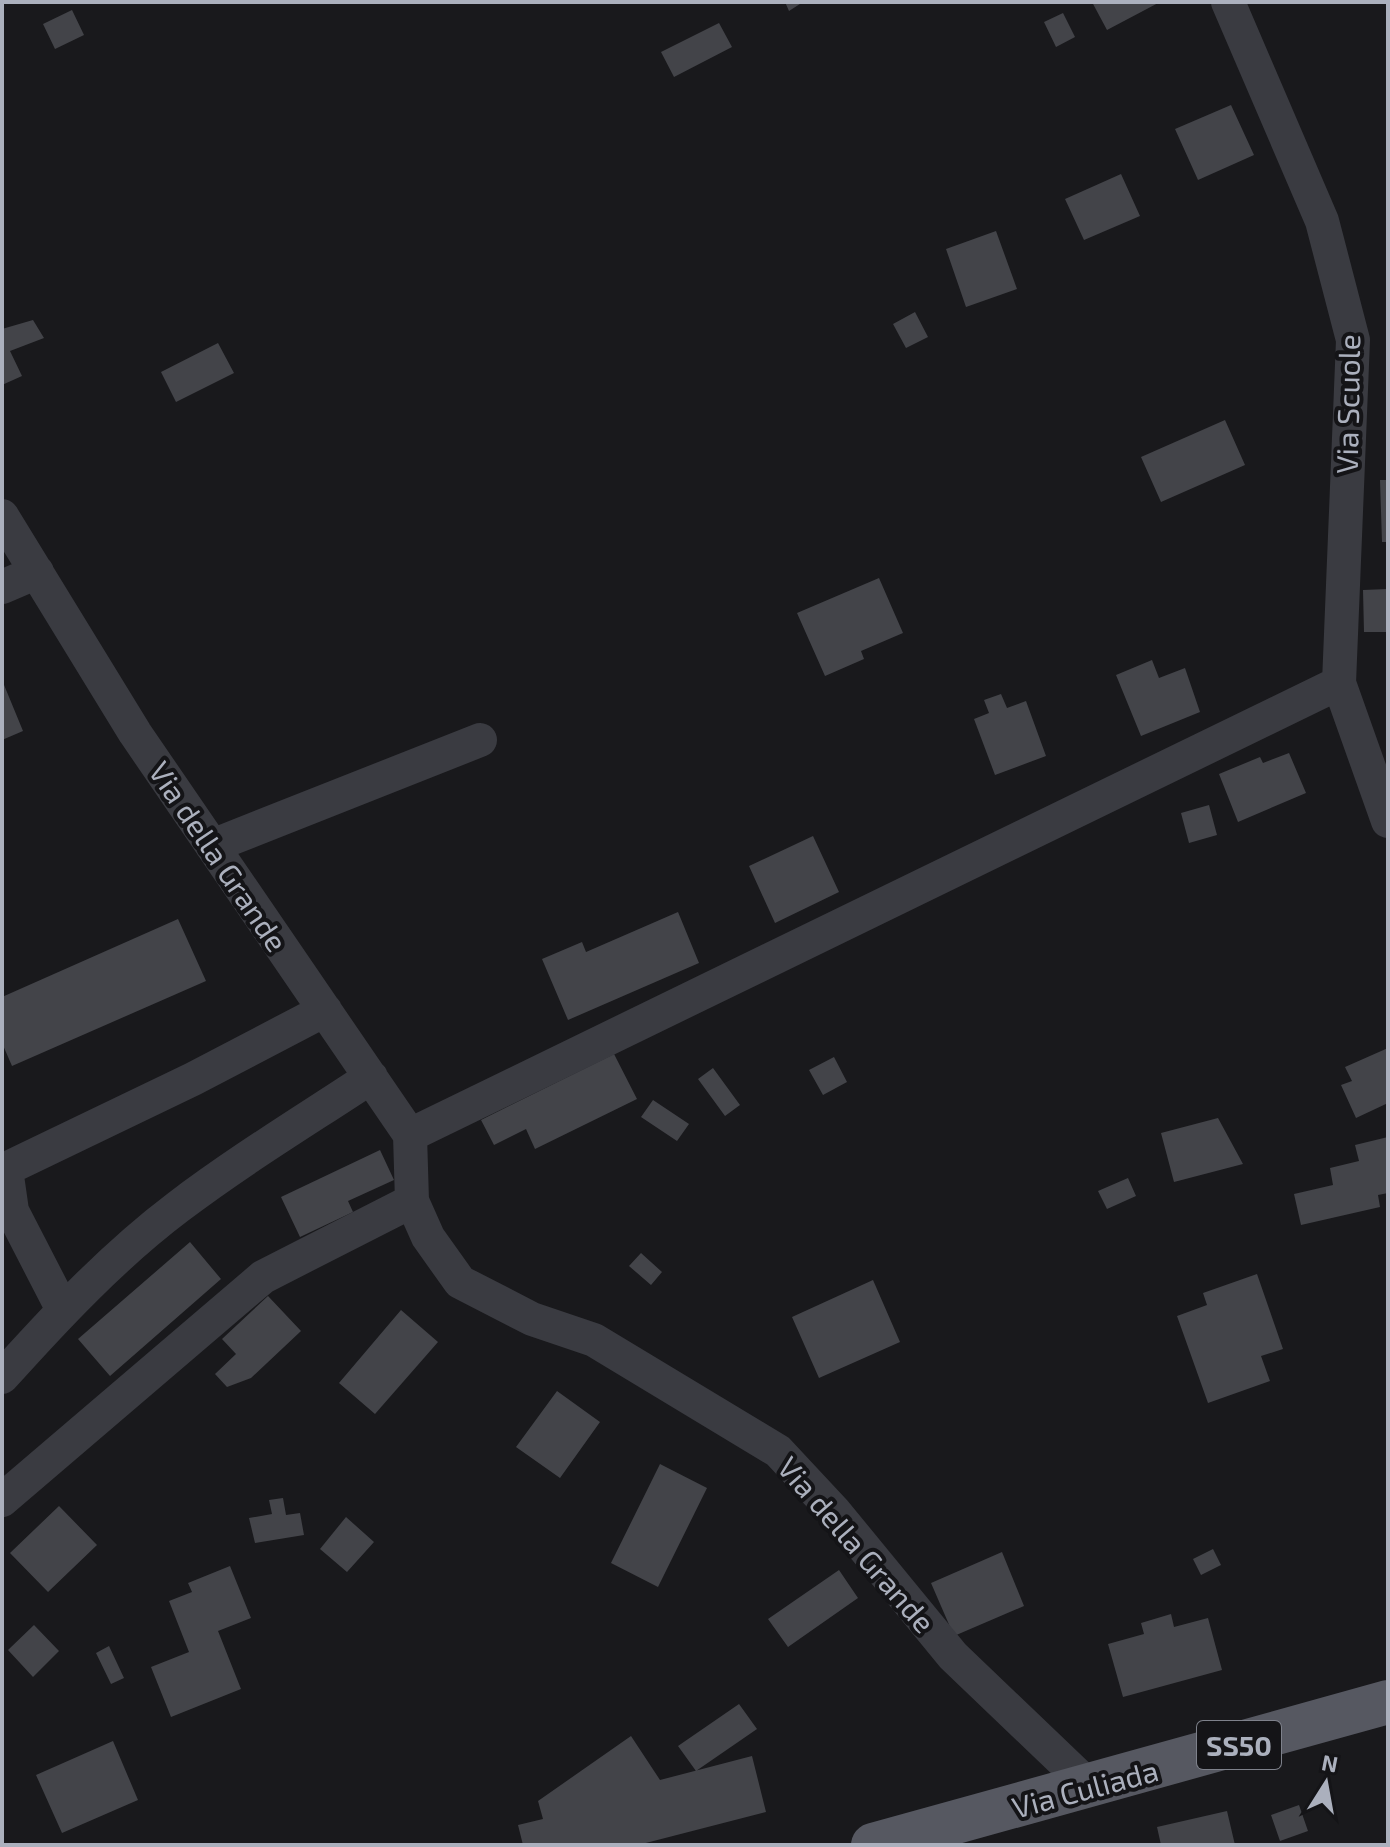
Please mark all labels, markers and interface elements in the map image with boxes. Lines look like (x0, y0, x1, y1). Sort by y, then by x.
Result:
street label: Via Scuole (1328, 334, 1366, 474)
street label: Via della Grande (142, 754, 296, 958)
street label: Via della Grande (771, 1449, 943, 1639)
road number: SS50 (1197, 1721, 1281, 1769)
north arrow (1286, 1743, 1366, 1823)
text: N (1320, 1748, 1340, 1777)
street label: Via Culiada (1008, 1751, 1162, 1825)

